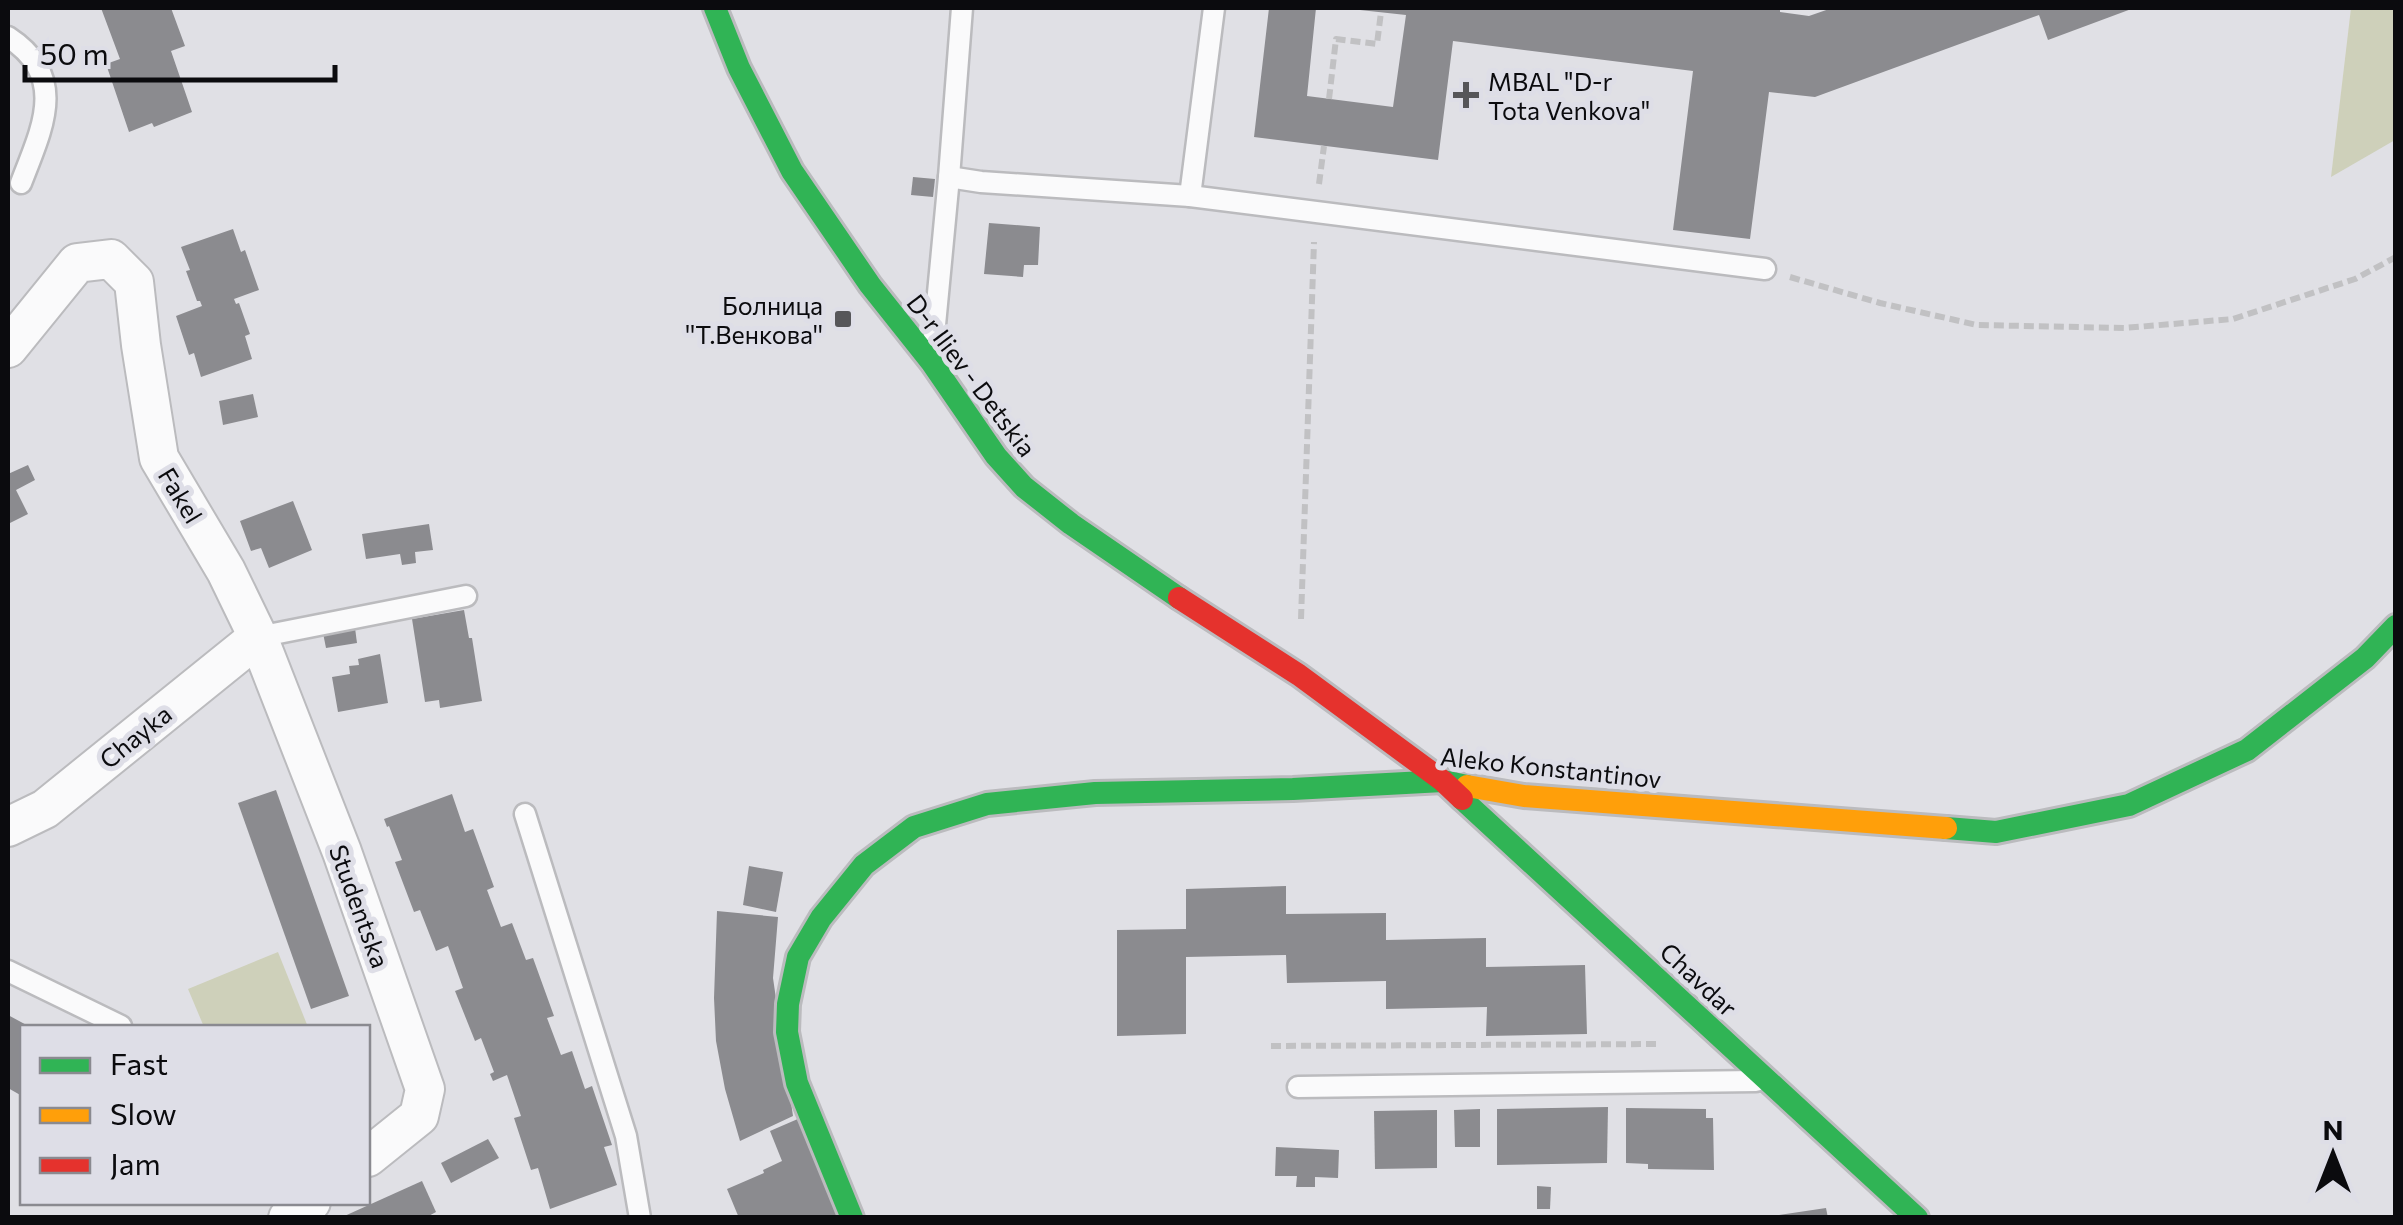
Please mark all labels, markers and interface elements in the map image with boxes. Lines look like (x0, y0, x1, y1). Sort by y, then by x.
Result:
scale bar (25, 20, 335, 82)
text: 50 m (40, 34, 109, 71)
place label: MBAL "D-r Tota Venkova" (1488, 66, 1650, 125)
marker: MBAL "D-r Tota Venkova" (1453, 82, 1479, 108)
street label: D-r Iliev - Detskia (901, 288, 1043, 462)
place label: Болница ''Т.Венкова'' (685, 290, 823, 349)
marker: Болница ''Т.Венкова'' (832, 308, 854, 330)
street label: Fakel (153, 462, 209, 528)
street label: Chayka (93, 698, 177, 774)
street label: Aleko Konstantinov (1439, 740, 1663, 794)
street label: Studentska (324, 840, 396, 972)
street label: Chavdar (1654, 936, 1744, 1022)
legend (20, 1025, 370, 1205)
text: Fast (110, 1044, 168, 1081)
text: Slow (110, 1094, 177, 1131)
north arrow (2283, 1105, 2383, 1205)
text: N (2323, 1112, 2344, 1146)
text: Jam (110, 1144, 161, 1181)

